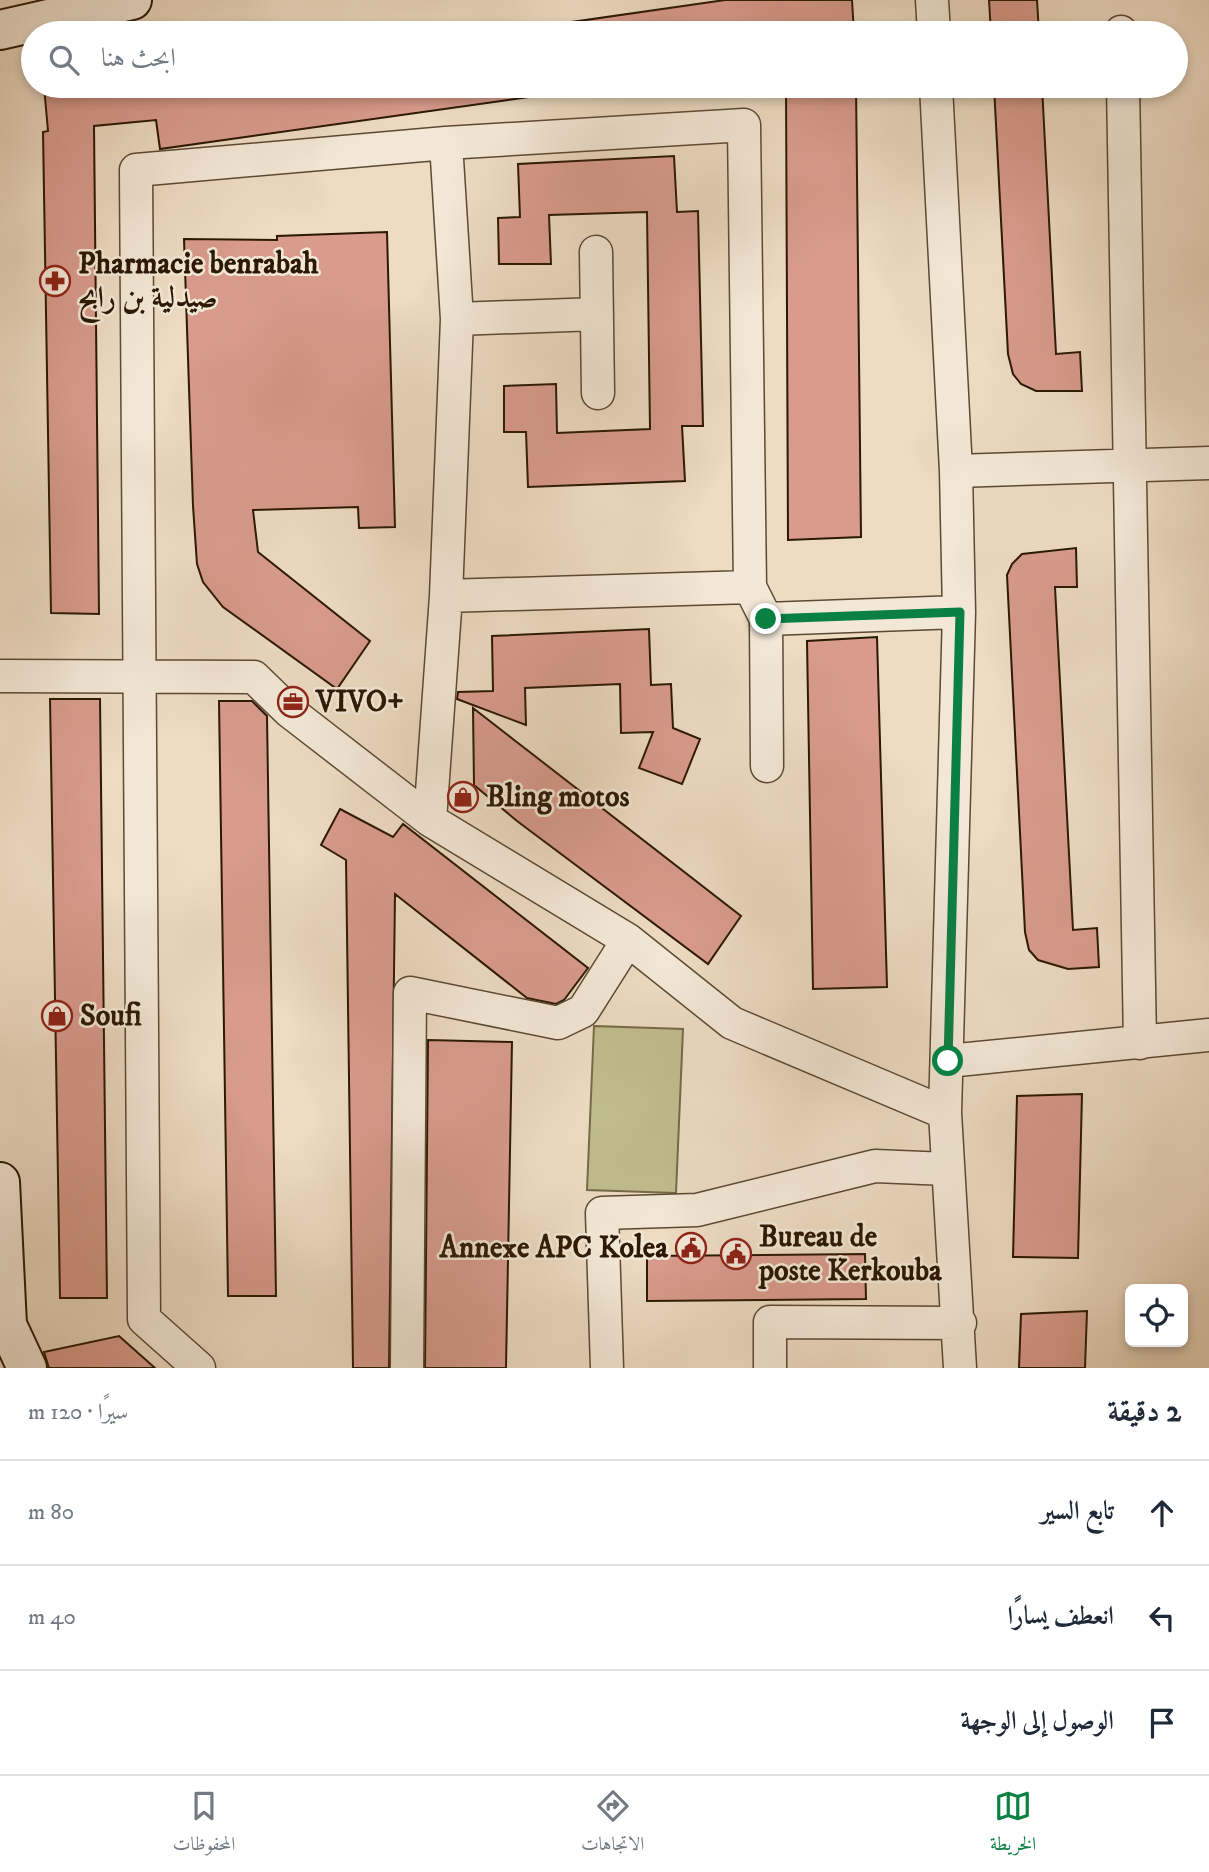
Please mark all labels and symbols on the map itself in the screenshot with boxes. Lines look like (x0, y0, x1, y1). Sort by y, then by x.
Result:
place label: Pharmacie benrabah صيدلية بن رابح (78, 246, 319, 323)
pharmacy icon: Pharmacie benrabah صيدلية بن رابح (38, 264, 72, 298)
route end (750, 603, 781, 634)
place label: VIVO+ (315, 684, 404, 721)
office icon: VIVO+ (276, 685, 310, 719)
place label: Bling motos (486, 779, 630, 816)
shop icon: Bling motos (446, 780, 480, 814)
place label: Soufi (80, 998, 142, 1035)
shop icon: Soufi (40, 999, 74, 1033)
route start (932, 1045, 963, 1076)
place label: Bureau de poste Kerkouba (758, 1219, 943, 1290)
place label: Annexe APC Kolea (439, 1230, 669, 1267)
public building icon: Annexe APC Kolea (674, 1231, 708, 1265)
public building icon: Bureau de poste Kerkouba (719, 1237, 753, 1271)

